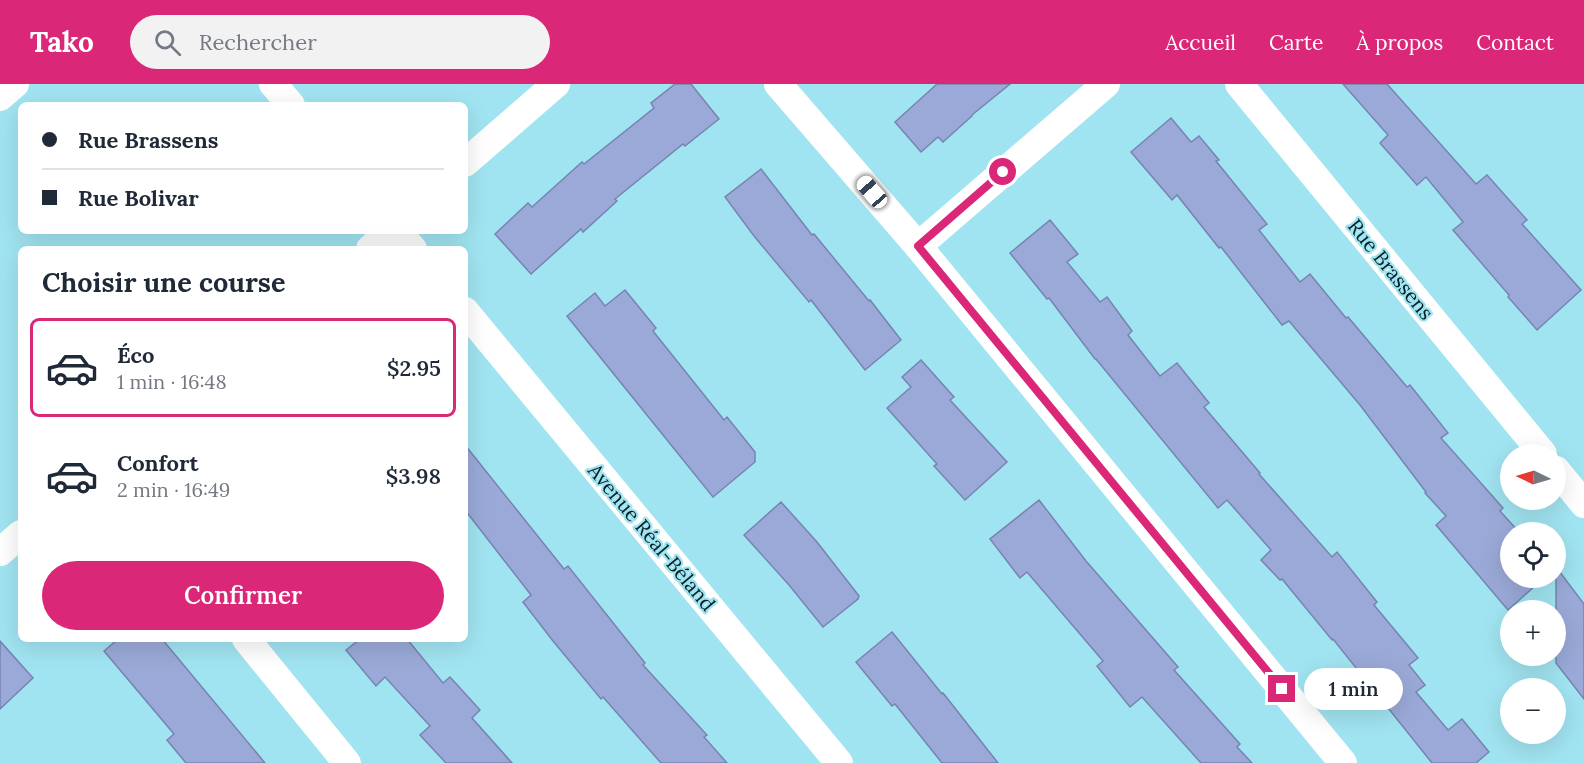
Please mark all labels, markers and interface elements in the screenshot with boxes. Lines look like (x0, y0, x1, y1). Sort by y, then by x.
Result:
search box (130, 15, 550, 69)
text: Tako (30, 24, 94, 60)
icon: search (151, 26, 184, 59)
text: Rechercher (199, 28, 317, 56)
text: Accueil (1165, 29, 1236, 56)
text: Carte (1269, 29, 1323, 56)
text: À propos (1356, 29, 1443, 56)
text: Contact (1476, 29, 1554, 56)
text: Rue Brassens (78, 126, 218, 154)
route start (989, 158, 1016, 185)
car (853, 173, 891, 211)
text: Rue Bolivar (78, 184, 199, 212)
street label: Rue Brassens (1343, 214, 1439, 324)
text: Choisir une course (42, 265, 285, 299)
icon: car (45, 341, 99, 395)
text: Éco (117, 341, 154, 369)
text: $2.95 (387, 354, 441, 382)
text: 1 min · 16:48 (117, 369, 227, 394)
north arrow (1500, 444, 1566, 510)
map controls (1500, 444, 1566, 744)
icon: car (45, 449, 99, 503)
text: Confort (117, 449, 199, 477)
street label: Avenue Réal-Béland (582, 457, 721, 616)
text: $3.98 (386, 462, 441, 490)
text: 2 min · 16:49 (117, 477, 230, 502)
button: locate (1500, 522, 1566, 588)
button: Confirmer (42, 561, 444, 630)
button: + (1500, 600, 1566, 666)
callout: 1 min (1303, 668, 1402, 710)
route end (1268, 675, 1295, 702)
text: 1 min (1328, 676, 1379, 701)
button: − (1500, 678, 1566, 744)

